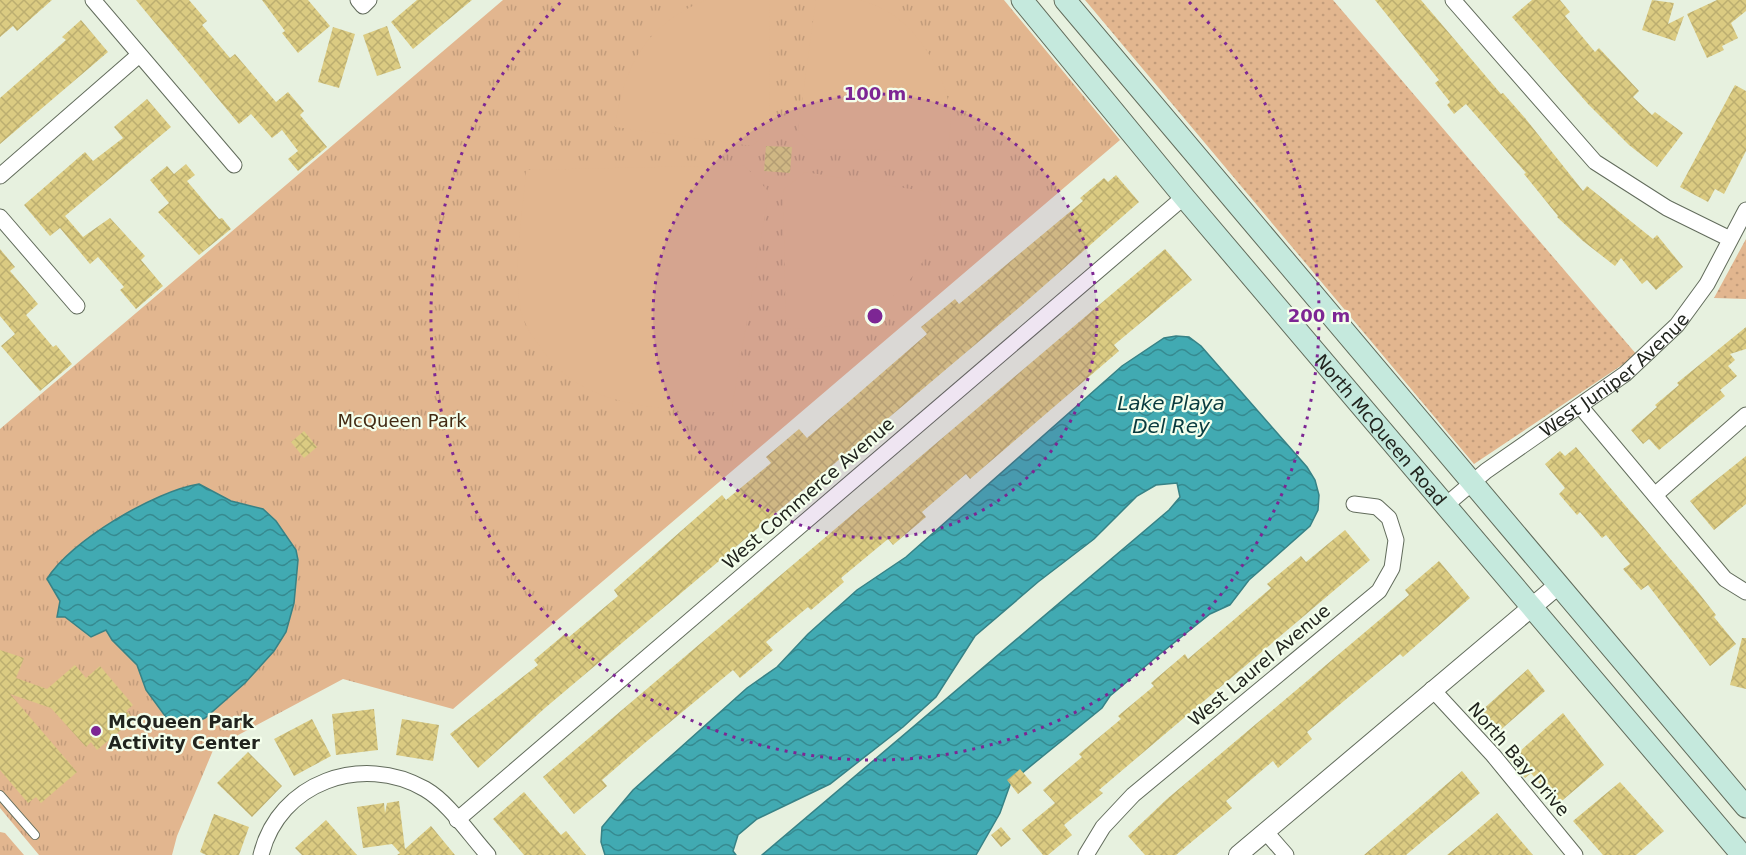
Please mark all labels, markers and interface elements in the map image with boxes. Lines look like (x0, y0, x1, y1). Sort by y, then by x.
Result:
text: 100 m (844, 83, 906, 104)
text: 200 m (1288, 305, 1350, 326)
centre of rings (865, 306, 885, 326)
street label: West Juniper Avenue (1535, 309, 1693, 441)
street label: North McQueen Road (1311, 350, 1451, 509)
water label: Lake Playa Del Rey (1117, 391, 1225, 438)
park label: McQueen Park (337, 410, 467, 431)
street label: West Commerce Avenue (718, 413, 898, 573)
street label: West Laurel Avenue (1184, 600, 1334, 730)
street label: North Bay Drive (1464, 698, 1574, 820)
place label: McQueen Park Activity Center (108, 711, 260, 753)
marker: McQueen Park Activity Center (89, 724, 103, 738)

